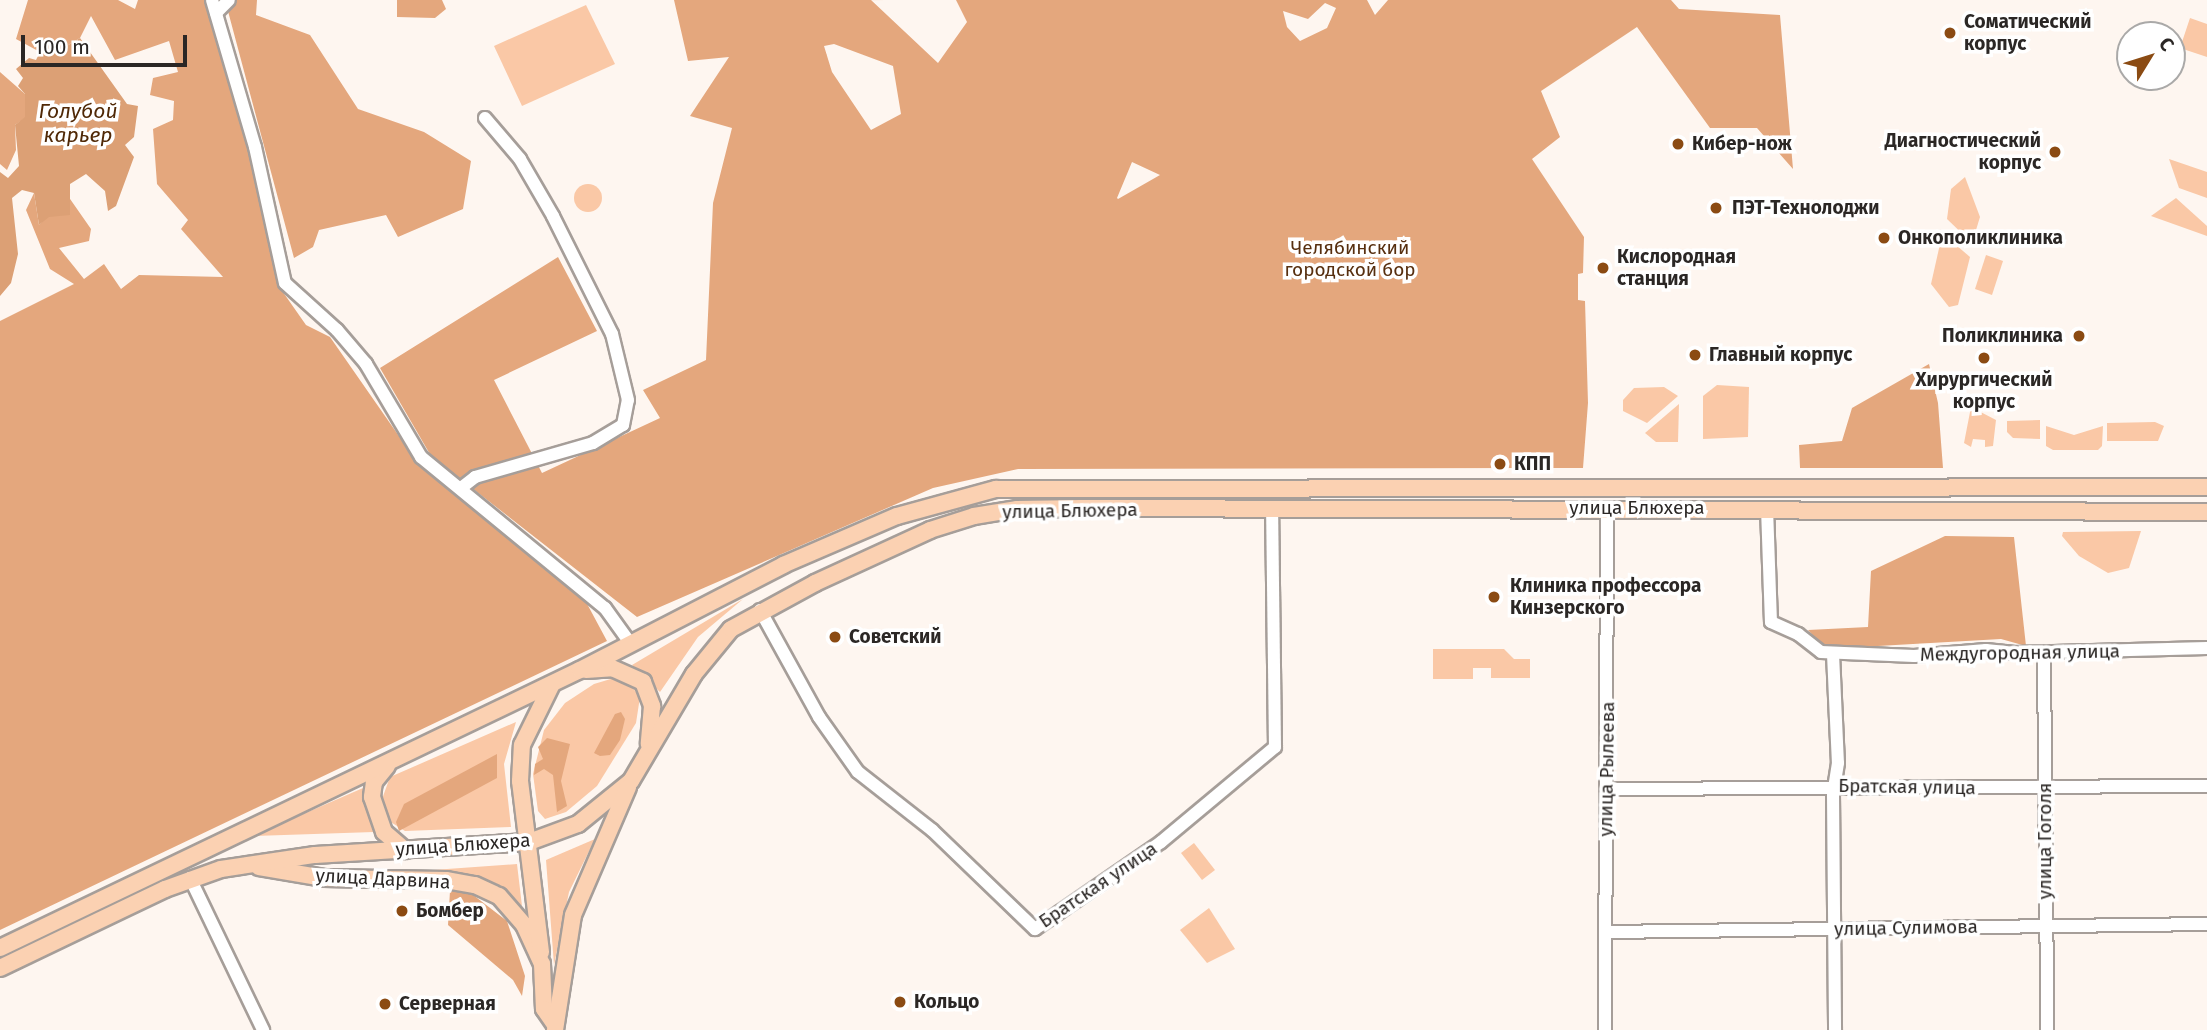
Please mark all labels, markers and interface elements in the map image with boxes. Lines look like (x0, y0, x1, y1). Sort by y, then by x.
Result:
place label: Соматический корпус (1964, 11, 2092, 55)
scale bar (24, 21, 191, 65)
north arrow (2116, 21, 2186, 91)
marker: Соматический корпус (1942, 25, 1958, 41)
text: С (2154, 33, 2179, 55)
text: 100 m (34, 34, 90, 60)
water label: Голубой карьер (38, 98, 118, 148)
place label: Диагностический корпус (1885, 130, 2041, 174)
place label: Кибер-нож (1692, 133, 1792, 155)
marker: Кибер-нож (1670, 136, 1686, 152)
marker: Диагностический корпус (2047, 144, 2063, 160)
place label: ПЭТ-Технолоджи (1732, 197, 1879, 219)
marker: ПЭТ-Технолоджи (1706, 198, 1726, 218)
place label: Онкополиклиника (1898, 227, 2063, 249)
marker: Онкополиклиника (1876, 230, 1892, 246)
park label: Челябинский городской бор (1284, 237, 1416, 281)
place label: Кислородная станция (1617, 246, 1736, 290)
marker: Кислородная станция (1595, 260, 1611, 276)
place label: Поликлиника (1942, 325, 2063, 347)
marker: Поликлиника (2069, 326, 2089, 346)
place label: Главный корпус (1709, 344, 1852, 366)
marker: Главный корпус (1687, 347, 1703, 363)
marker: Хирургический корпус (1976, 350, 1992, 366)
place label: Хирургический корпус (1915, 369, 2053, 413)
place label: КПП (1514, 453, 1551, 475)
marker: КПП (1492, 456, 1508, 472)
street label: улица Блюхера (1569, 497, 1705, 519)
street label: улица Блюхера (1002, 498, 1138, 524)
place label: Клиника профессора Кинзерского (1510, 575, 1701, 619)
marker: Клиника профессора Кинзерского (1484, 587, 1504, 607)
place label: Советский (849, 626, 942, 648)
marker: Советский (827, 629, 843, 645)
street label: Междугородная улица (1920, 640, 2120, 666)
street label: улица Рылеева (1594, 701, 1620, 837)
street label: Братская улица (1838, 774, 1976, 800)
street label: улица Гоголя (2034, 783, 2056, 899)
street label: улица Блюхера (395, 829, 531, 861)
street label: Братская улица (1035, 837, 1161, 933)
street label: улица Дарвина (315, 864, 451, 894)
place label: Бомбер (416, 900, 484, 922)
marker: Бомбер (394, 903, 410, 919)
street label: улица Сулимова (1834, 915, 1978, 941)
place label: Кольцо (914, 991, 979, 1013)
place label: Серверная (399, 993, 496, 1015)
marker: Кольцо (892, 994, 908, 1010)
marker: Серверная (377, 996, 393, 1012)

